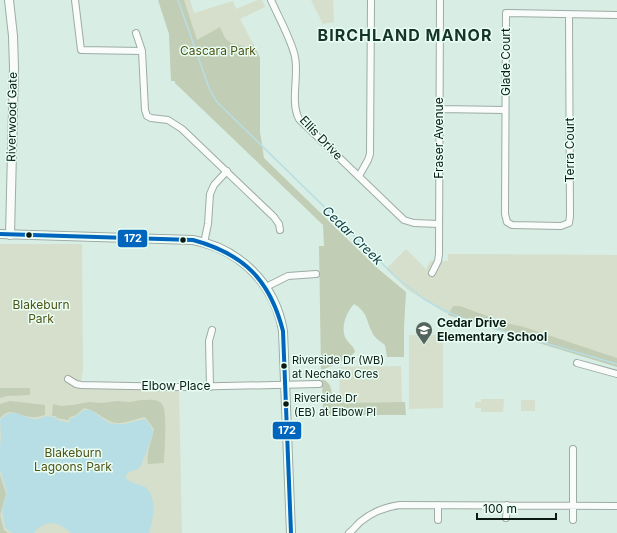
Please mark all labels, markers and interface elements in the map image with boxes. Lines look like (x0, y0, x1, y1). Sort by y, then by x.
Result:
district label: BIRCHLAND MANOR (318, 25, 492, 45)
street label: Glade Court (498, 28, 513, 96)
park label: Cascara Park (180, 43, 256, 58)
street label: Riverwood Gate (3, 72, 20, 162)
street label: Fraser Avenue (431, 97, 446, 179)
street label: Ellis Drive (297, 113, 346, 163)
street label: Terra Court (562, 118, 577, 182)
water label: Cedar Creek (319, 202, 387, 268)
line badge: 172 (117, 229, 148, 248)
unlabelled marker (24, 230, 34, 240)
text: 172 (124, 231, 142, 245)
unlabelled marker (178, 235, 188, 245)
park label: Blakeburn Park (12, 297, 70, 326)
place label: Cedar Drive Elementary School (437, 315, 547, 344)
school or university icon: Cedar Drive Elementary School (414, 320, 434, 345)
place label: Riverside Dr (WB) at Nechako Cres (292, 353, 384, 381)
marker: Riverside Dr (WB) at Nechako Cres (279, 361, 289, 371)
street label: Elbow Place (142, 378, 210, 393)
place label: Riverside Dr (EB) at Elbow Pl (294, 391, 376, 419)
marker: Riverside Dr (EB) at Elbow Pl (281, 399, 291, 409)
line badge: 172 (272, 421, 302, 440)
text: 172 (278, 423, 296, 437)
park label: Blakeburn Lagoons Park (34, 445, 112, 474)
scale bar (477, 495, 556, 521)
text: 100 m (483, 501, 517, 516)

